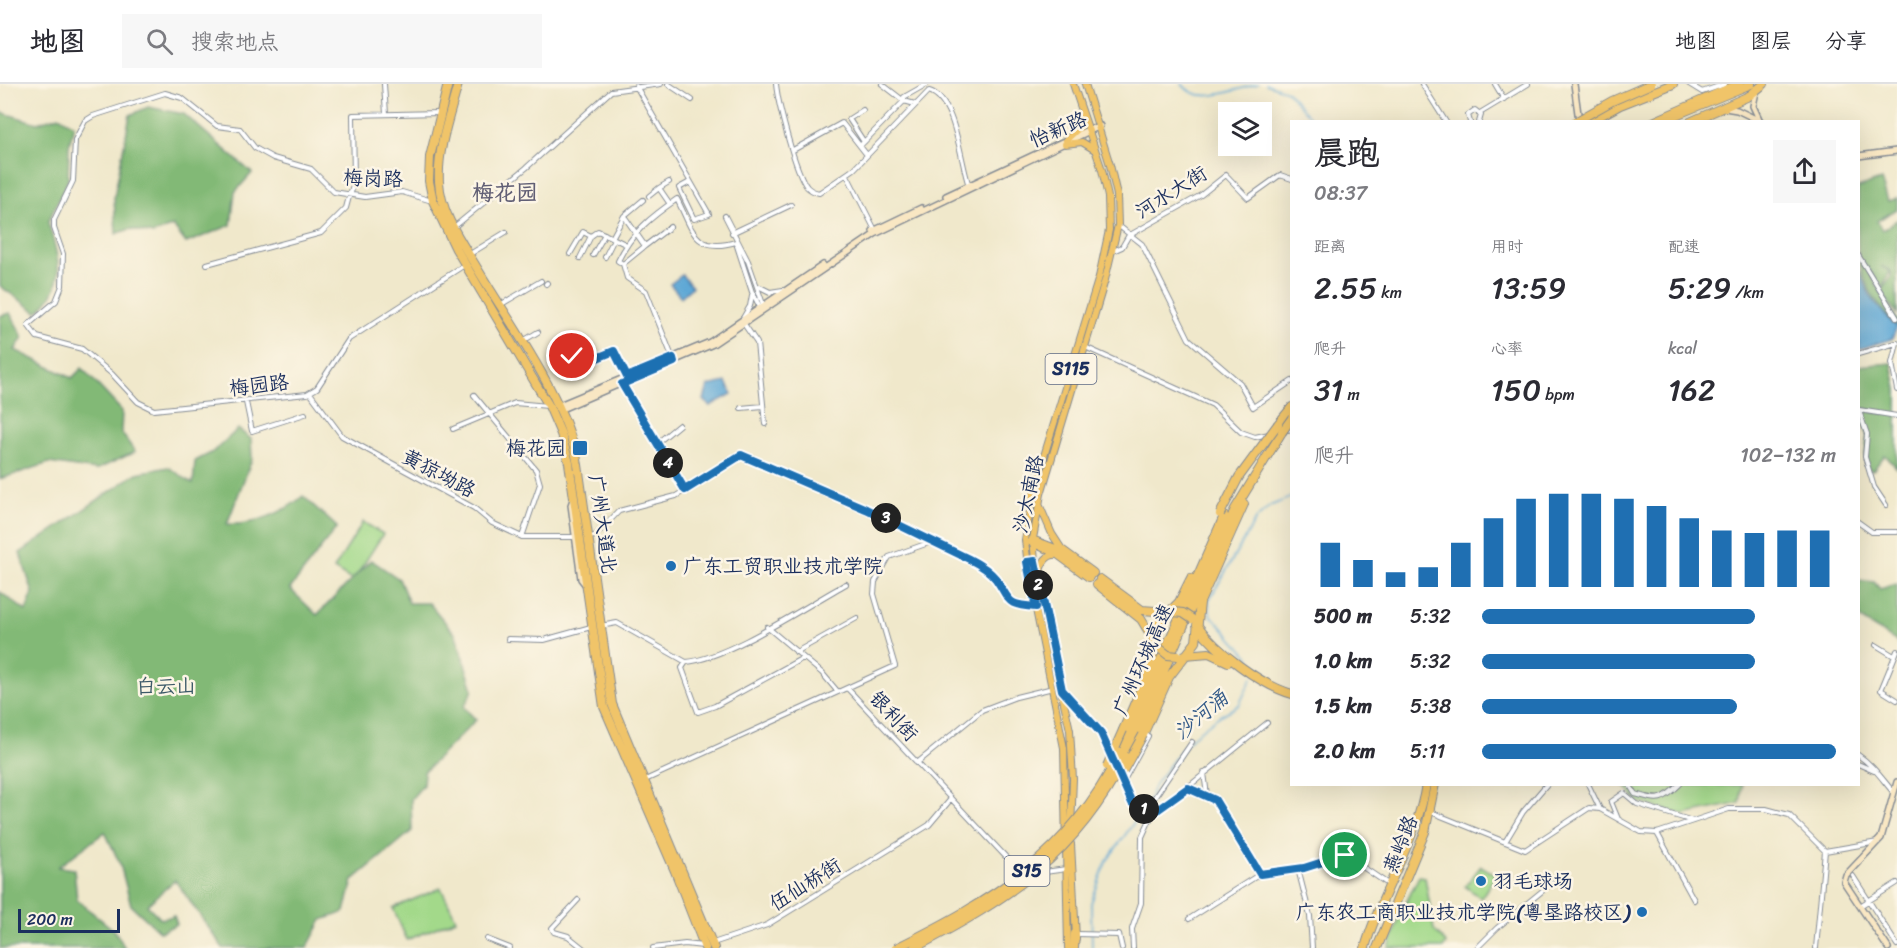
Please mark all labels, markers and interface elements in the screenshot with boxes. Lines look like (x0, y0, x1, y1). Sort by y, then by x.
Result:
search box (122, 14, 542, 68)
text: 地图 (30, 17, 86, 66)
text: 搜索地点 (191, 22, 279, 61)
text: 地图 (1675, 22, 1717, 60)
text: 图层 (1750, 22, 1792, 60)
text: 分享 (1825, 22, 1867, 60)
icon: search (143, 25, 176, 58)
street label: 怡新路 (1024, 101, 1094, 157)
map controls (1218, 102, 1272, 156)
button: layers (1218, 102, 1272, 156)
text: 晨跑 (1314, 124, 1380, 182)
button: share (1773, 140, 1836, 203)
street label: 河水大街 (1128, 156, 1214, 228)
street label: 梅岗路 (342, 160, 405, 197)
district label: 梅花园 (472, 173, 538, 212)
text: 08:37 (1314, 176, 1367, 211)
text: 距离 (1314, 232, 1346, 261)
text: 用时 (1491, 232, 1523, 261)
text: 配速 (1668, 232, 1700, 261)
text: 2.55 (1314, 261, 1377, 315)
text: 13:59 (1491, 261, 1566, 315)
text: 5:29 (1668, 261, 1731, 315)
text: km (1377, 278, 1402, 307)
text: /km (1731, 278, 1764, 307)
pin (546, 330, 597, 381)
text: 爬升 (1314, 334, 1346, 363)
text: 心率 (1491, 334, 1523, 363)
text: kcal (1668, 334, 1697, 363)
icon: check (555, 339, 588, 372)
road number: S115 (1046, 354, 1096, 384)
text: 31 (1314, 363, 1343, 417)
text: 150 (1491, 363, 1541, 417)
text: 162 (1668, 363, 1715, 417)
street label: 梅园路 (227, 364, 292, 407)
text: m (1343, 380, 1360, 409)
text: bpm (1541, 380, 1575, 409)
place label: 梅花园 (506, 431, 566, 466)
text: 爬升 (1314, 438, 1354, 473)
text: 102–132 m (1740, 438, 1836, 473)
street label: 黄猄坳路 (395, 439, 483, 508)
marker: 梅花园 (571, 439, 589, 457)
pin: 4 (653, 448, 683, 478)
text: 4 (663, 448, 673, 477)
street label: 沙太南路 (1003, 450, 1054, 537)
street label: 广州大道北 (578, 472, 627, 576)
pin: 3 (871, 503, 901, 533)
text: 3 (882, 503, 890, 532)
place label: 广东工贸职业技术学院 (683, 549, 883, 584)
marker: 广东工贸职业技术学院 (664, 559, 678, 573)
pin: 2 (1023, 570, 1053, 600)
text: 2 (1033, 570, 1043, 599)
street label: 广州环城高速 (1103, 597, 1184, 721)
text: 500 m (1314, 599, 1372, 634)
text: 5:32 (1410, 599, 1451, 634)
text: 1.0 km (1314, 644, 1372, 679)
text: 5:32 (1410, 644, 1451, 679)
park label: 白云山 (136, 669, 196, 704)
water label: 沙河涌 (1165, 680, 1238, 750)
street label: 银利街 (860, 682, 927, 750)
text: 1.5 km (1314, 689, 1372, 724)
text: 5:38 (1410, 689, 1451, 724)
text: 2.0 km (1314, 734, 1375, 769)
text: 5:11 (1410, 734, 1445, 769)
pin: 1 (1129, 794, 1159, 824)
text: 1 (1141, 794, 1147, 823)
street label: 燕岭路 (1373, 809, 1428, 879)
pin (1319, 829, 1370, 880)
icon: arrive (1328, 838, 1361, 871)
street label: 伍仙桥街 (762, 848, 848, 920)
road number: S15 (1004, 856, 1050, 886)
place label: 羽毛球场 (1493, 864, 1573, 899)
marker: 羽毛球场 (1474, 874, 1488, 888)
place label: 广东农工商职业技术学院(粤垦路校区) (1296, 895, 1631, 930)
text: 200 m (27, 905, 73, 934)
marker: 广东农工商职业技术学院(粤垦路校区) (1635, 905, 1649, 919)
scale bar (18, 906, 120, 934)

